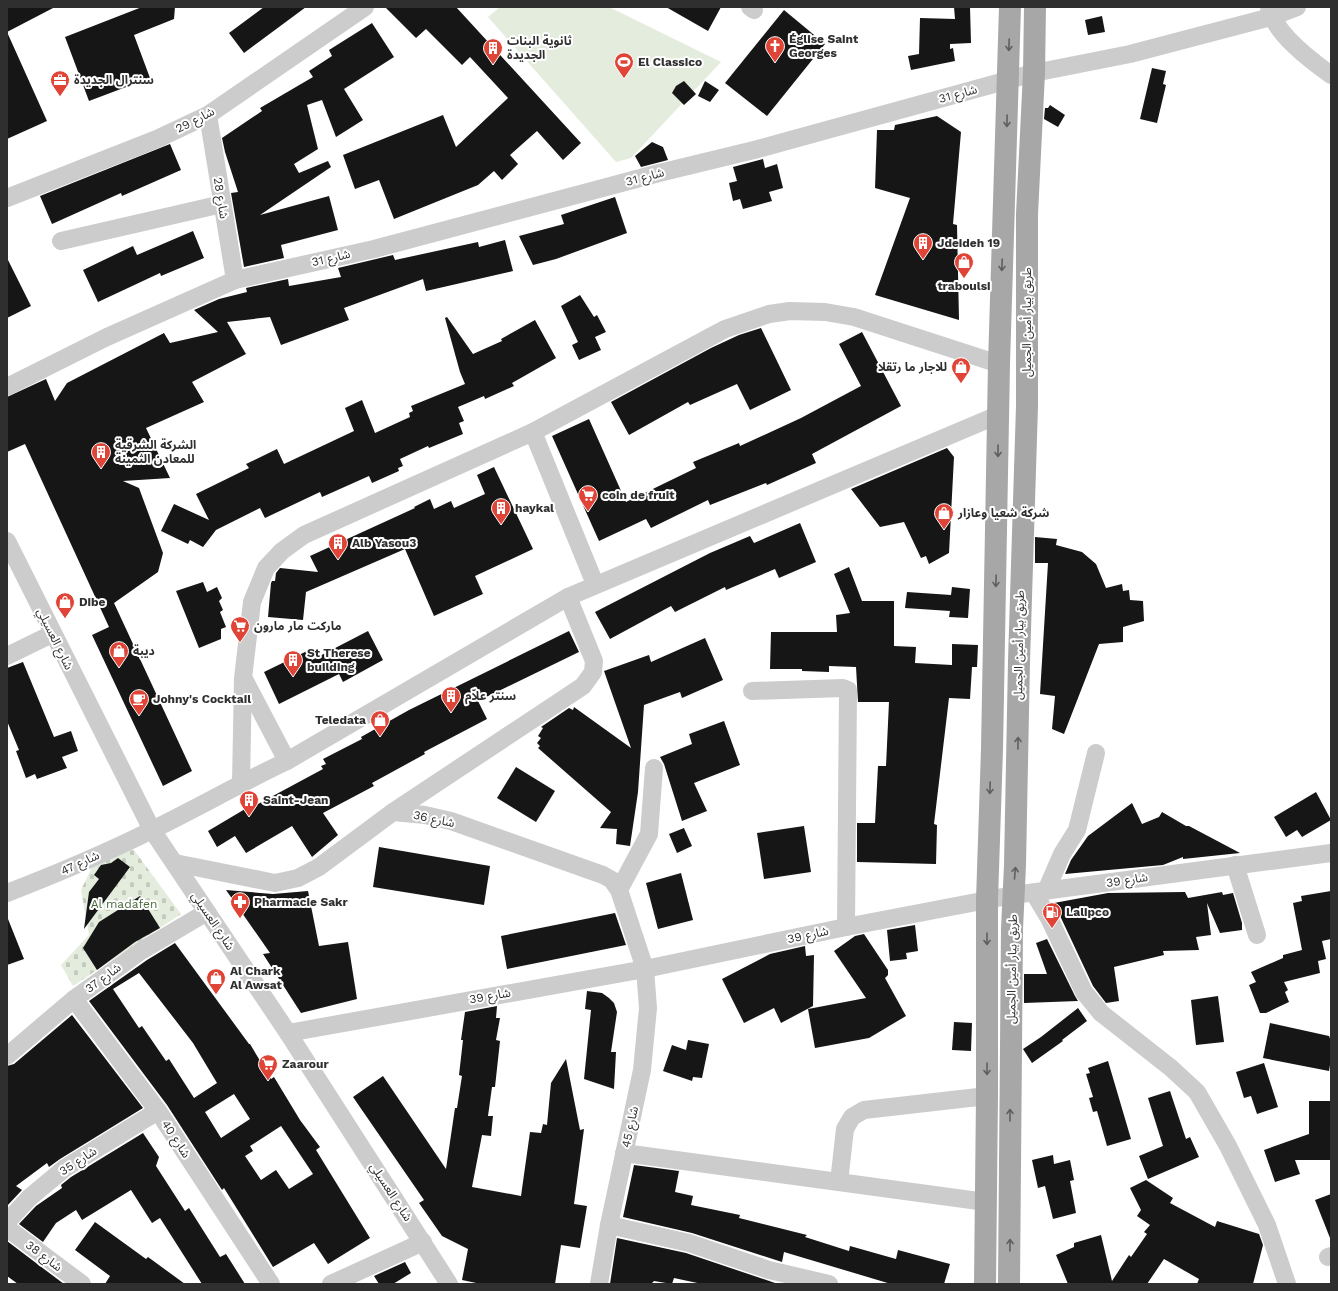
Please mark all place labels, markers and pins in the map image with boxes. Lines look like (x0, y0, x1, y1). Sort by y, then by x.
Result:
place label: Église Saint Georges (789, 32, 859, 60)
place label: ثانوية البنات الجديدة (507, 34, 572, 62)
church icon: Église Saint Georges (764, 35, 786, 63)
building icon: ثانوية البنات الجديدة (482, 37, 504, 65)
sports icon: El Classico (613, 51, 635, 79)
place label: El Classico (638, 55, 702, 69)
office icon: سنترال الجديدة (49, 69, 71, 97)
place label: سنترال الجديدة (74, 73, 154, 87)
building icon: Jdeideh 19 (912, 232, 934, 260)
place label: Jdeideh 19 (937, 236, 1000, 250)
shop icon: traboulsi (953, 251, 975, 279)
place label: traboulsi (937, 279, 991, 293)
shop icon: للاجار ما رتقلا (950, 356, 972, 384)
place label: للاجار ما رتقلا (878, 360, 947, 374)
place label: الشركة الشرقية للمعادن الثمينة (115, 438, 196, 466)
building icon: الشركة الشرقية للمعادن الثمينة (90, 441, 112, 469)
supermarket icon: coin de fruit (577, 484, 599, 512)
place label: coin de fruit (602, 488, 675, 502)
building icon: haykal (490, 497, 512, 525)
place label: haykal (515, 501, 554, 515)
shop icon: شركة شعيا وعازار (933, 502, 955, 530)
place label: شركة شعيا وعازار (957, 506, 1049, 520)
building icon: Alb Yasou3 (327, 532, 349, 560)
place label: Alb Yasou3 (352, 536, 416, 550)
shop icon: Dibe (54, 591, 76, 619)
place label: Dibe (79, 595, 106, 609)
supermarket icon: ماركت مار مارون (229, 615, 251, 643)
place label: ماركت مار مارون (254, 619, 342, 633)
shop icon: ديبة (108, 640, 130, 668)
place label: ديبة (133, 644, 155, 658)
place label: St Therese building (307, 646, 371, 674)
building icon: St Therese building (282, 649, 304, 677)
building icon: سنتر علاّم (440, 685, 462, 713)
cafe icon: Johny's Cocktail (128, 688, 150, 716)
place label: سنتر علاّم (465, 688, 516, 705)
place label: Johny's Cocktail (153, 692, 251, 706)
shop icon: Teledata (369, 709, 391, 737)
place label: Teledata (315, 713, 366, 727)
building icon: Saint-Jean (238, 789, 260, 817)
place label: Saint-Jean (263, 793, 329, 807)
pharmacy icon: Pharmacie Sakr (229, 891, 251, 919)
place label: Pharmacie Sakr (254, 895, 349, 909)
fuel station icon: Lalipco (1041, 901, 1063, 929)
place label: Lalipco (1066, 905, 1109, 919)
place label: Al Chark Al Awsat (230, 964, 283, 992)
shop icon: Al Chark Al Awsat (205, 967, 227, 995)
supermarket icon: Zaarour (257, 1053, 279, 1081)
place label: Zaarour (282, 1057, 329, 1071)

